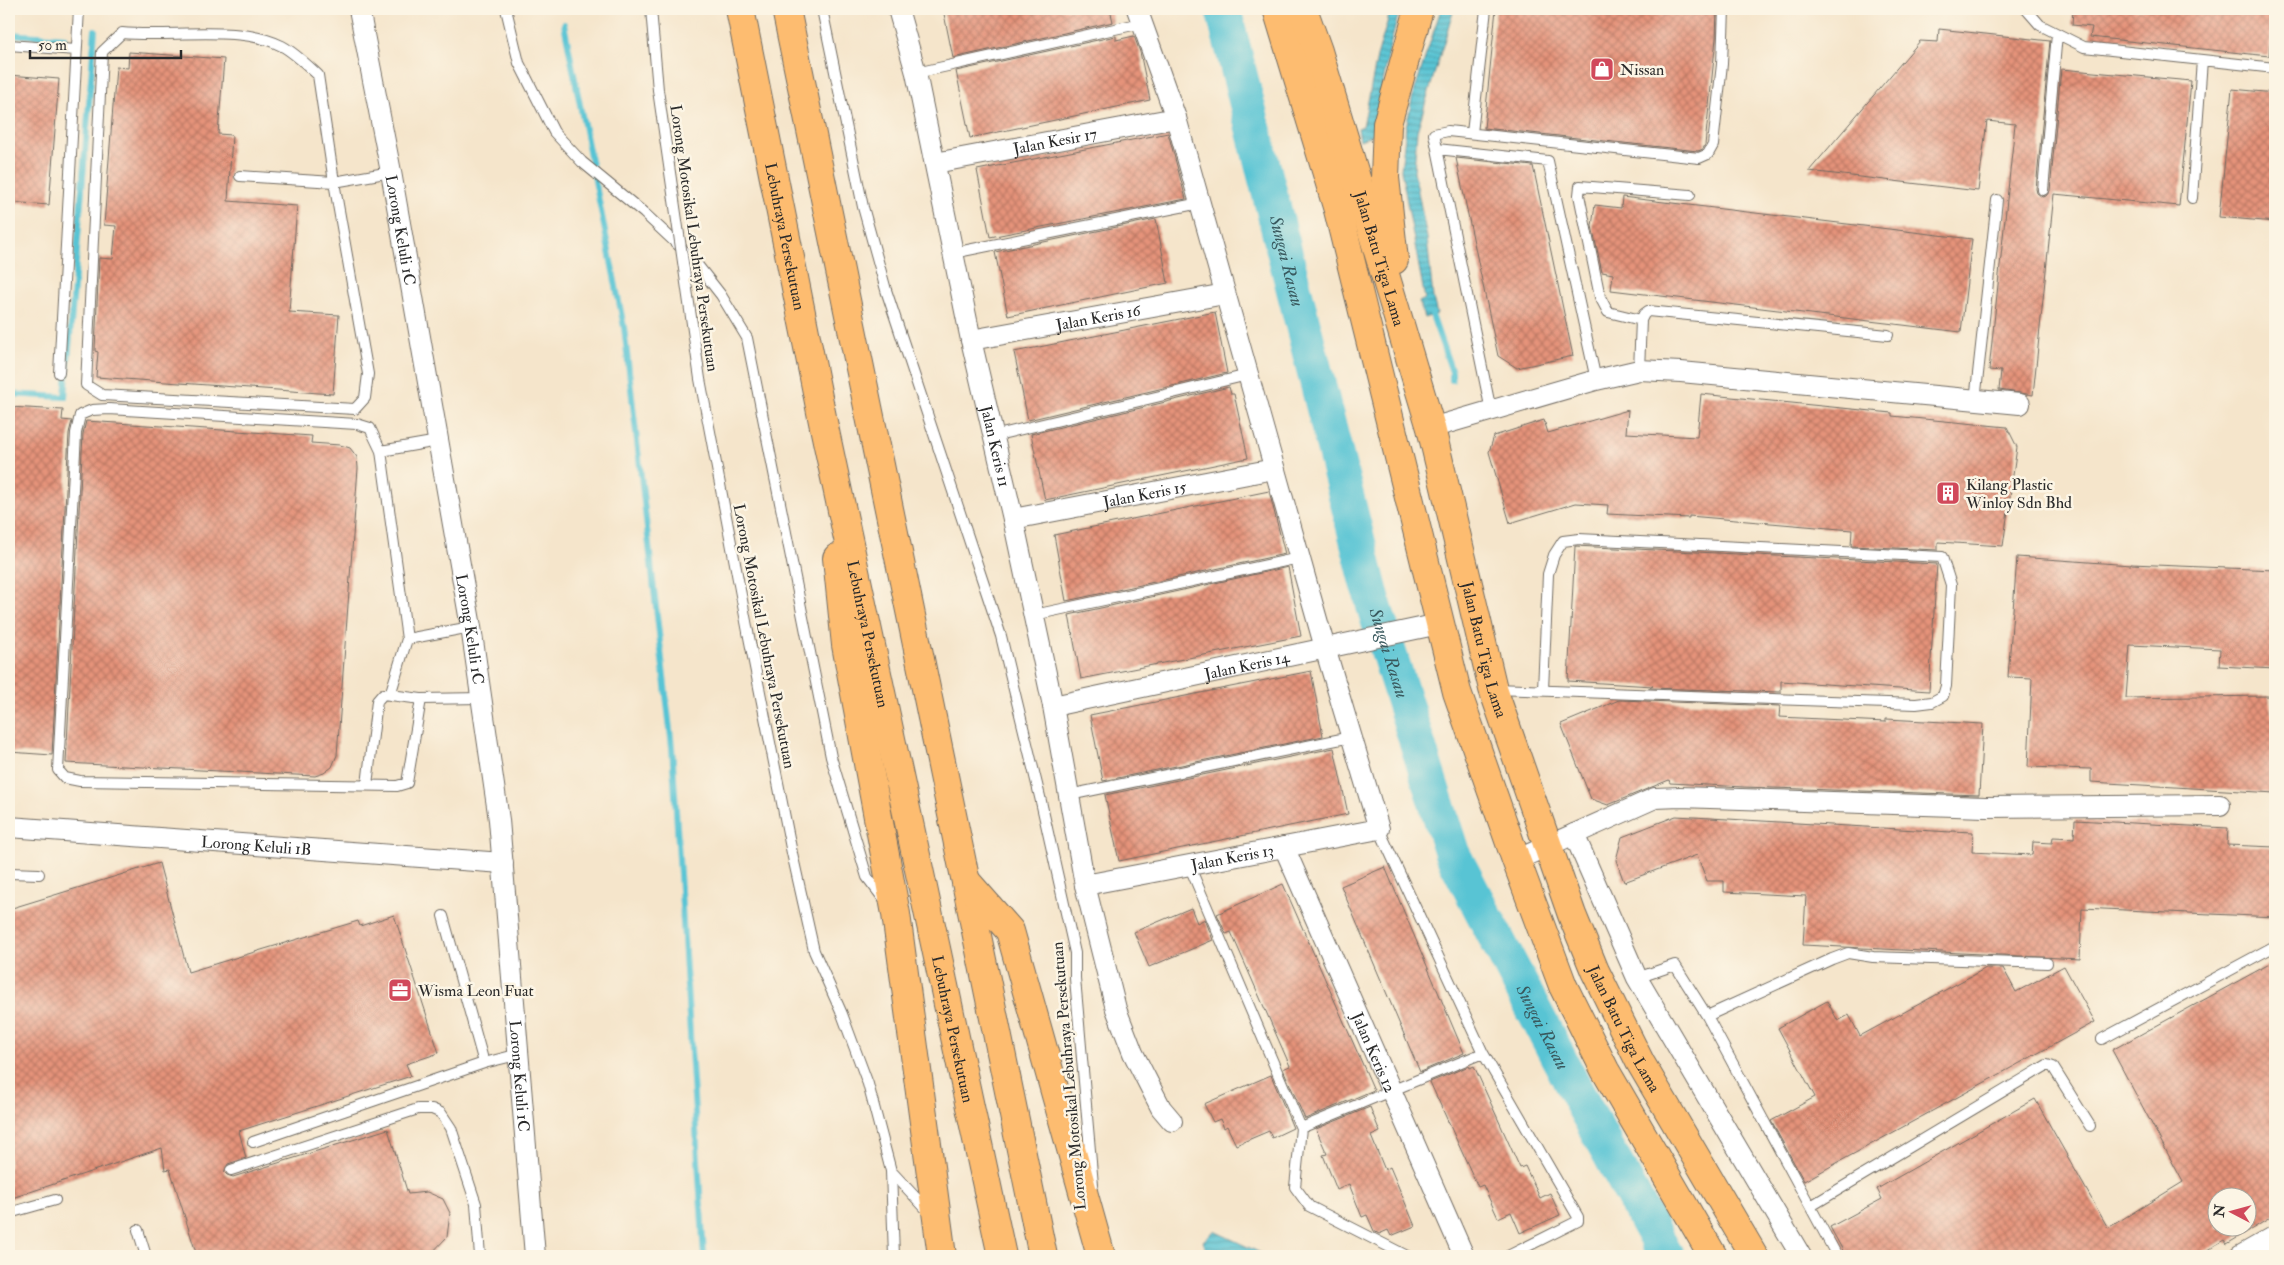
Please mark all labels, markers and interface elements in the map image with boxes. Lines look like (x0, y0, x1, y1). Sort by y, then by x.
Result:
scale bar (30, 28, 181, 60)
text: 50 m (38, 36, 67, 55)
shop icon: Nissan (1589, 56, 1615, 82)
place label: Nissan (1620, 60, 1664, 80)
street label: Lorong Motosikal Lebuhraya Persekutuan (665, 103, 723, 373)
street label: Jalan Kesir 17 (1011, 124, 1099, 160)
street label: Lebuhraya Persekutuan (760, 161, 809, 312)
street label: Lorong Keluli 1C (381, 173, 420, 287)
street label: Jalan Batu Tiga Lama (1348, 188, 1409, 329)
water label: Sungai Rasau (1263, 212, 1309, 310)
street label: Jalan Keris 16 (1053, 300, 1143, 337)
street label: Jalan Keris 11 (974, 402, 1014, 489)
place label: Kilang Plastic Winloy Sdn Bhd (1965, 475, 2072, 513)
street label: Jalan Keris 15 (1100, 477, 1188, 514)
building icon: Kilang Plastic Winloy Sdn Bhd (1935, 480, 1961, 506)
street label: Lorong Motosikal Lebuhraya Persekutuan (729, 502, 800, 770)
street label: Lebuhraya Persekutuan (842, 559, 893, 710)
street label: Lorong Keluli 1C (451, 572, 488, 686)
street label: Jalan Batu Tiga Lama (1456, 579, 1511, 721)
water label: Sungai Rasau (1363, 604, 1413, 701)
street label: Jalan Keris 14 (1202, 647, 1292, 686)
street label: Lorong Keluli 1B (200, 832, 312, 860)
street label: Jalan Keris 13 (1189, 840, 1276, 877)
street label: Lorong Motosikal Lebuhraya Persekutuan (1047, 941, 1091, 1211)
street label: Lebuhraya Persekutuan (927, 954, 978, 1105)
street label: Jalan Batu Tiga Lama (1581, 962, 1665, 1096)
office icon: Wisma Leon Fuat (387, 977, 413, 1003)
water label: Sungai Rasau (1510, 980, 1574, 1074)
place label: Wisma Leon Fuat (417, 981, 534, 1001)
street label: Jalan Keris 12 (1346, 1008, 1400, 1096)
street label: Lorong Keluli 1C (505, 1020, 534, 1133)
north arrow (2206, 1188, 2256, 1238)
text: N (2210, 1203, 2229, 1219)

